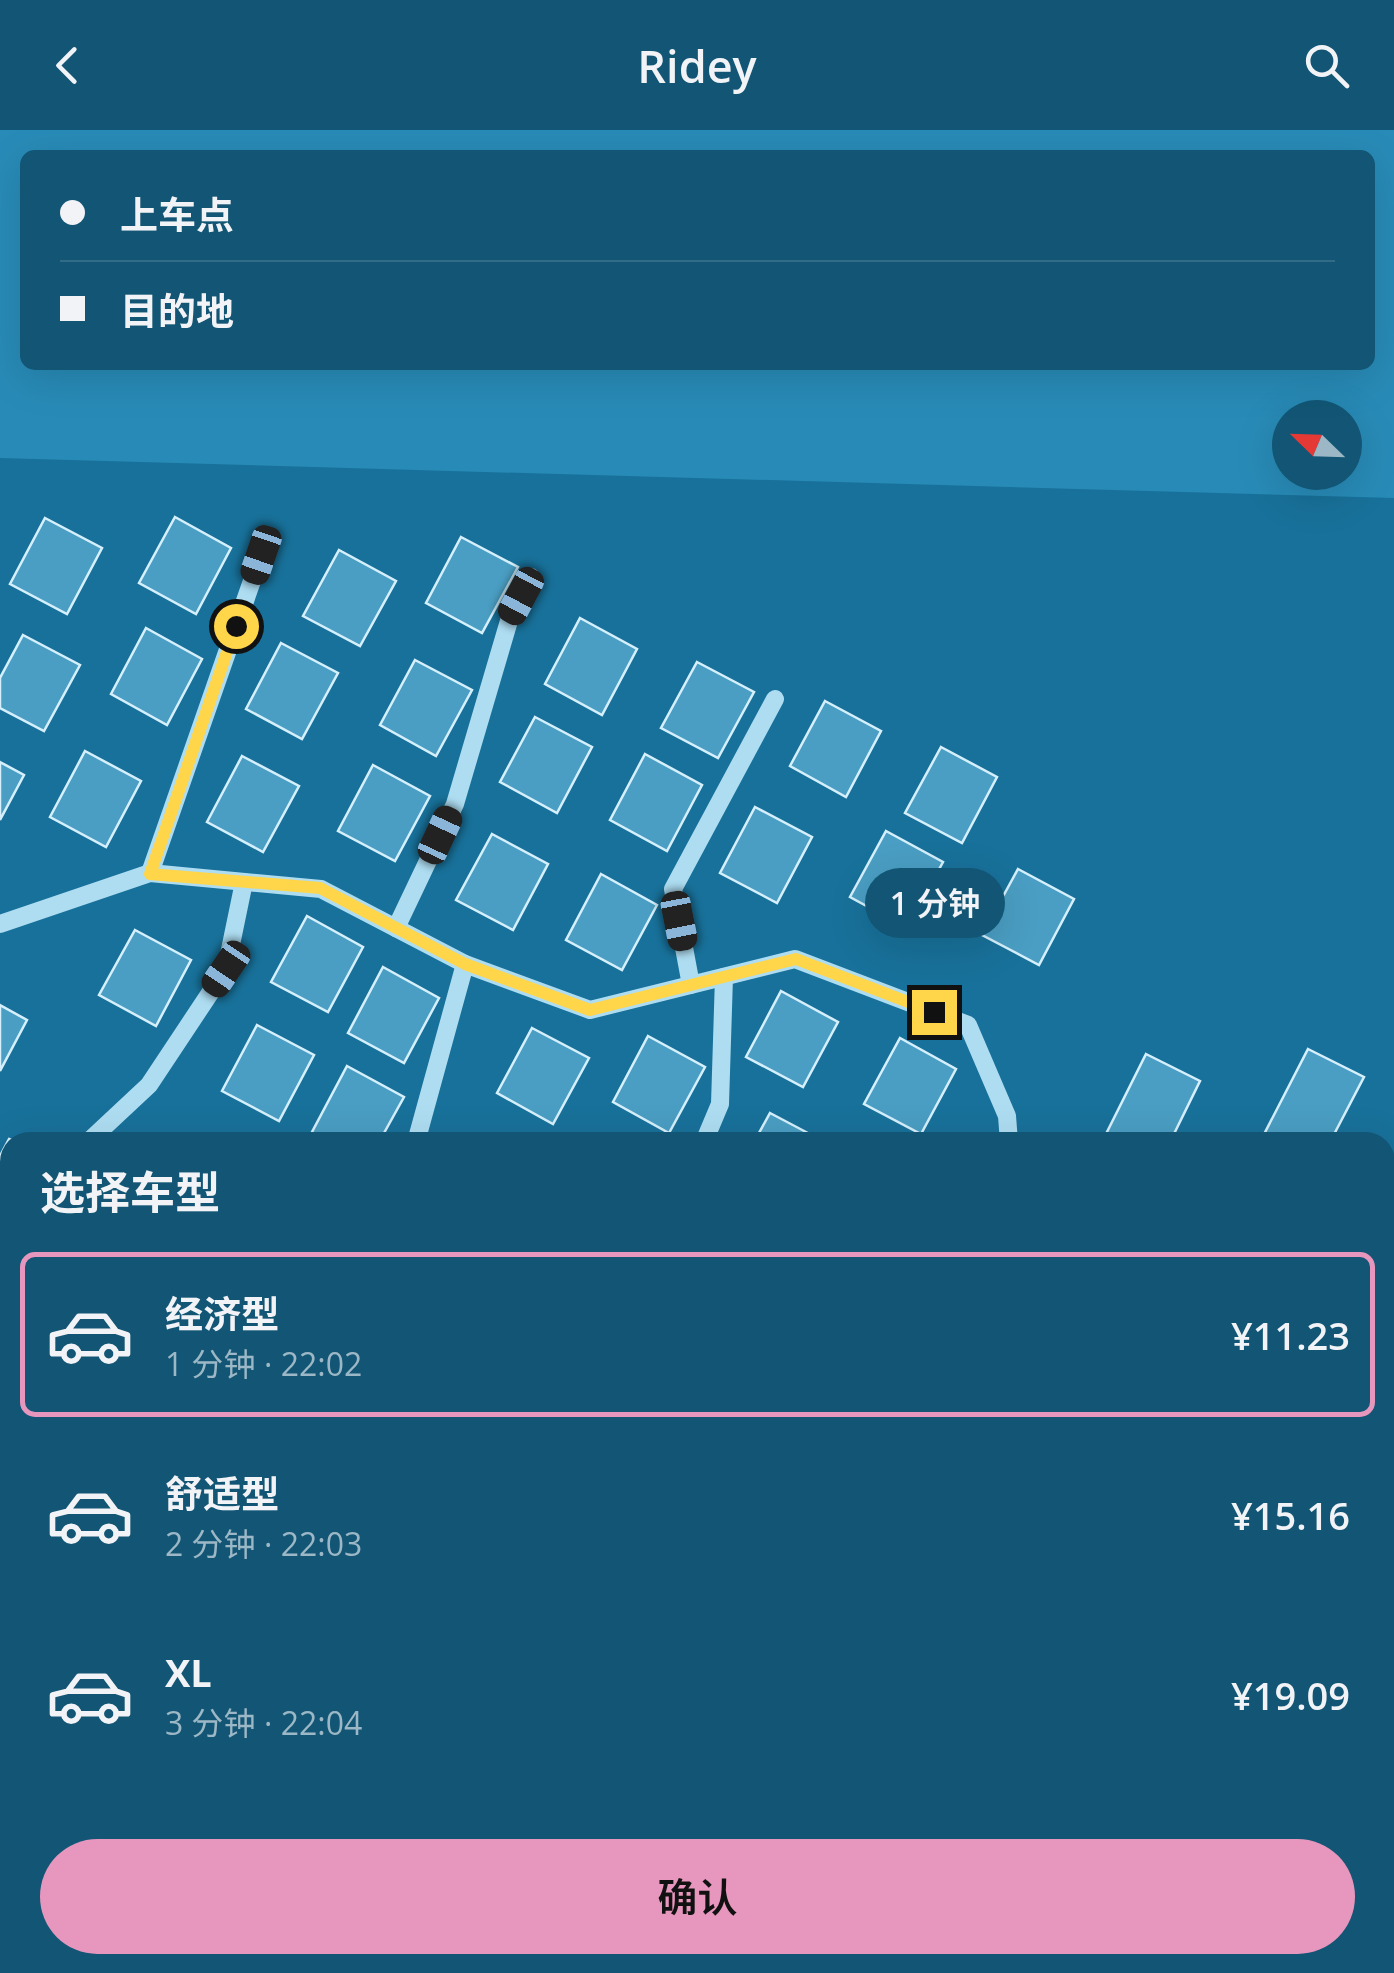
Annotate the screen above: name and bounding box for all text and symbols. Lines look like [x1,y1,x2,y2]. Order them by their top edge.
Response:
text: Ridey [637,35,757,96]
icon: back [40,38,95,93]
icon: search [1299,38,1354,93]
text: 上车点 [120,188,234,240]
text: 目的地 [120,284,234,336]
north arrow [1272,400,1362,490]
map controls [1272,400,1362,490]
car [237,522,285,588]
car [494,562,548,630]
route start [214,604,259,649]
car [414,801,466,869]
callout: 1 分钟 [864,867,1004,937]
text: 1 分钟 [890,881,980,924]
car [659,889,699,953]
car [197,936,255,1002]
route end [912,990,957,1035]
text: 选择车型 [40,1161,220,1222]
text: 经济型 [165,1287,279,1339]
icon: car [45,1290,135,1380]
text: ¥11.23 [1231,1309,1350,1361]
text: 1 分钟 · 22:02 [165,1342,362,1385]
text: 舒适型 [165,1467,279,1519]
icon: car [45,1470,135,1560]
text: ¥15.16 [1231,1489,1350,1541]
text: 2 分钟 · 22:03 [165,1522,362,1565]
text: XL [165,1646,212,1698]
icon: car [45,1650,135,1740]
text: ¥19.09 [1231,1669,1350,1721]
text: 3 分钟 · 22:04 [165,1701,362,1744]
button: 确认 [40,1839,1355,1954]

